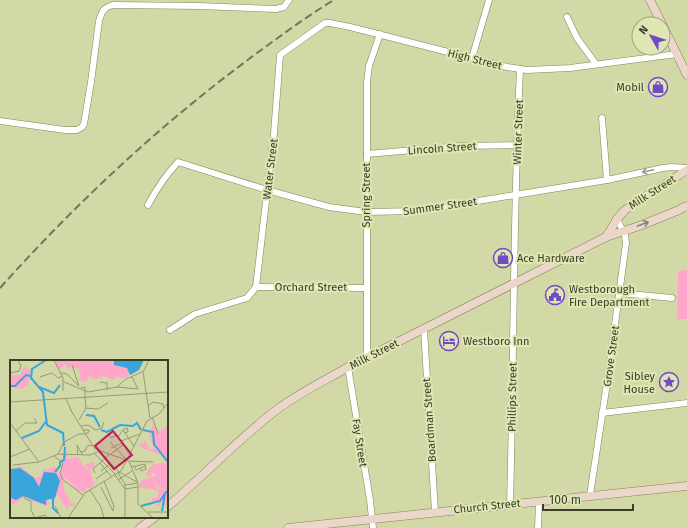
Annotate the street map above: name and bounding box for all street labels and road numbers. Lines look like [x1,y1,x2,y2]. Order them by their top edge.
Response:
street label: High Street [446,46,503,73]
street label: Winter Street [511,99,526,165]
street label: Water Street [260,138,281,200]
street label: Lincoln Street [407,140,477,157]
street label: Spring Street [360,163,373,227]
street label: Milk Street [626,172,678,212]
street label: Summer Street [402,195,478,218]
street label: Orchard Street [275,281,347,294]
street label: Grove Street [601,325,622,387]
street label: Milk Street [348,337,401,372]
street label: Phillips Street [505,362,520,432]
street label: Boardman Street [420,378,439,462]
street label: Fay Street [349,418,370,468]
street label: Church Street [453,497,521,516]

